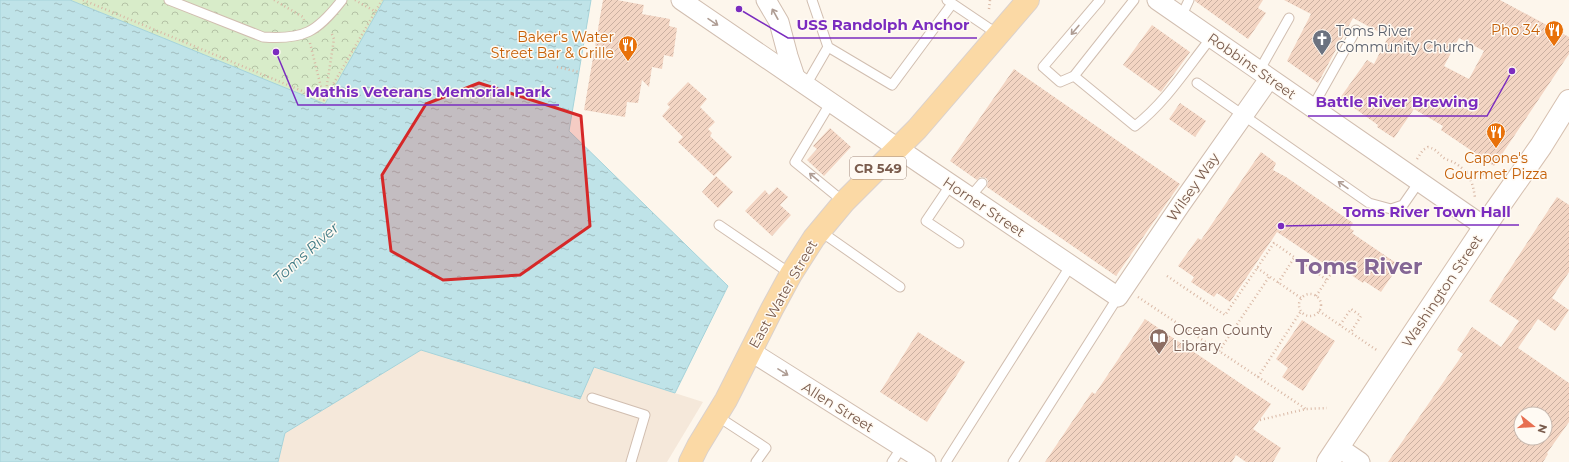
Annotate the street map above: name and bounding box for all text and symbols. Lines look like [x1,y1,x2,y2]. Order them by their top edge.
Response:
one-way arrow [770,8,778,20]
callout: USS Randolph Anchor [788,11,977,38]
text: USS Randolph Anchor [797,15,970,34]
one-way arrow [708,18,719,26]
restaurant icon: Pho 34 [1543,19,1565,47]
place label: Pho 34 [1491,21,1541,39]
place label: Toms River Community Church [1336,22,1475,56]
one-way arrow [1070,24,1079,35]
place label: Baker's Water Street Bar & Grille [491,28,614,62]
church icon: Toms River Community Church [1311,28,1333,56]
street label: Robbins Street [1204,29,1300,103]
restaurant icon: Baker's Water Street Bar & Grille [617,34,639,62]
callout: Mathis Veterans Memorial Park [298,78,559,105]
text: Mathis Veterans Memorial Park [305,82,551,101]
callout: Battle River Brewing [1308,89,1487,116]
text: Battle River Brewing [1316,92,1478,111]
restaurant icon: Capone's Gourmet Pizza [1485,121,1507,149]
street label: Wilsey Way [1163,149,1223,225]
place label: Capone's Gourmet Pizza [1444,149,1548,183]
road number: CR 549 [850,157,906,179]
one-way arrow [808,172,819,181]
street label: Horner Street [940,173,1029,241]
one-way arrow [1338,181,1349,189]
callout: Toms River Town Hall [1335,198,1519,225]
text: Toms River Town Hall [1343,202,1511,221]
water label: Toms River [269,217,343,287]
street label: Washington Street [1398,231,1486,351]
street label: East Water Street [745,236,822,351]
district label: Toms River [1296,253,1422,280]
place label: Ocean County Library [1173,321,1273,355]
library icon: Ocean County Library [1148,327,1170,355]
one-way arrow [777,369,789,377]
street label: Allen Street [799,378,878,436]
north arrow [1513,406,1553,446]
text: N [1535,423,1551,435]

